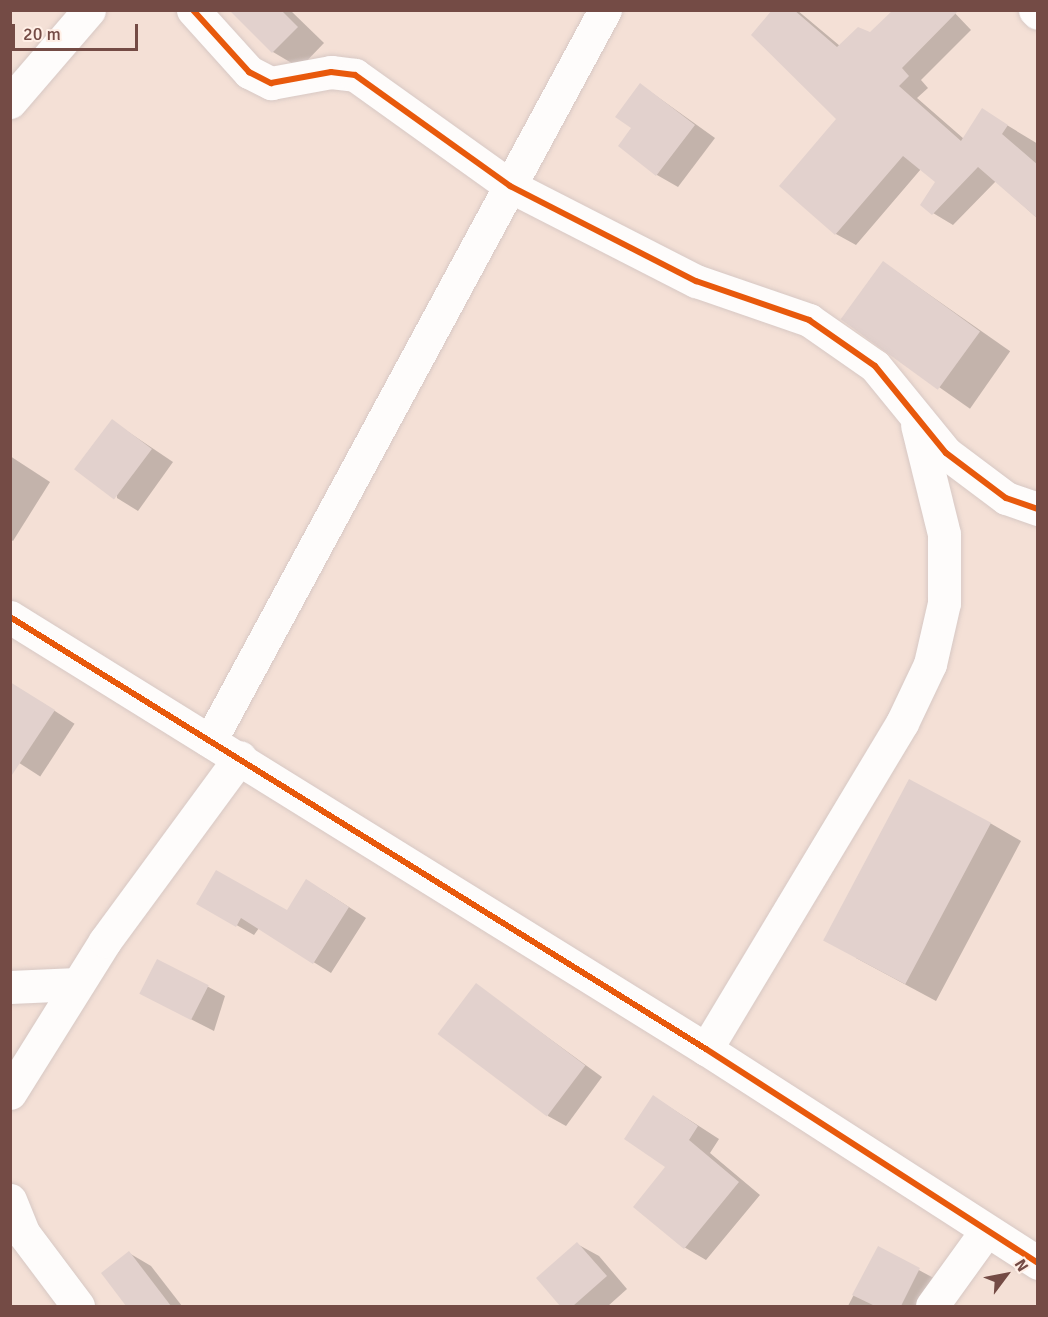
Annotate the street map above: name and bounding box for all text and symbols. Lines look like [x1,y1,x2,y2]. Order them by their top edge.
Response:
scale bar [15,12,141,50]
text: 20 m [23,23,61,45]
north arrow [976,1245,1036,1305]
text: N [1010,1255,1033,1275]

